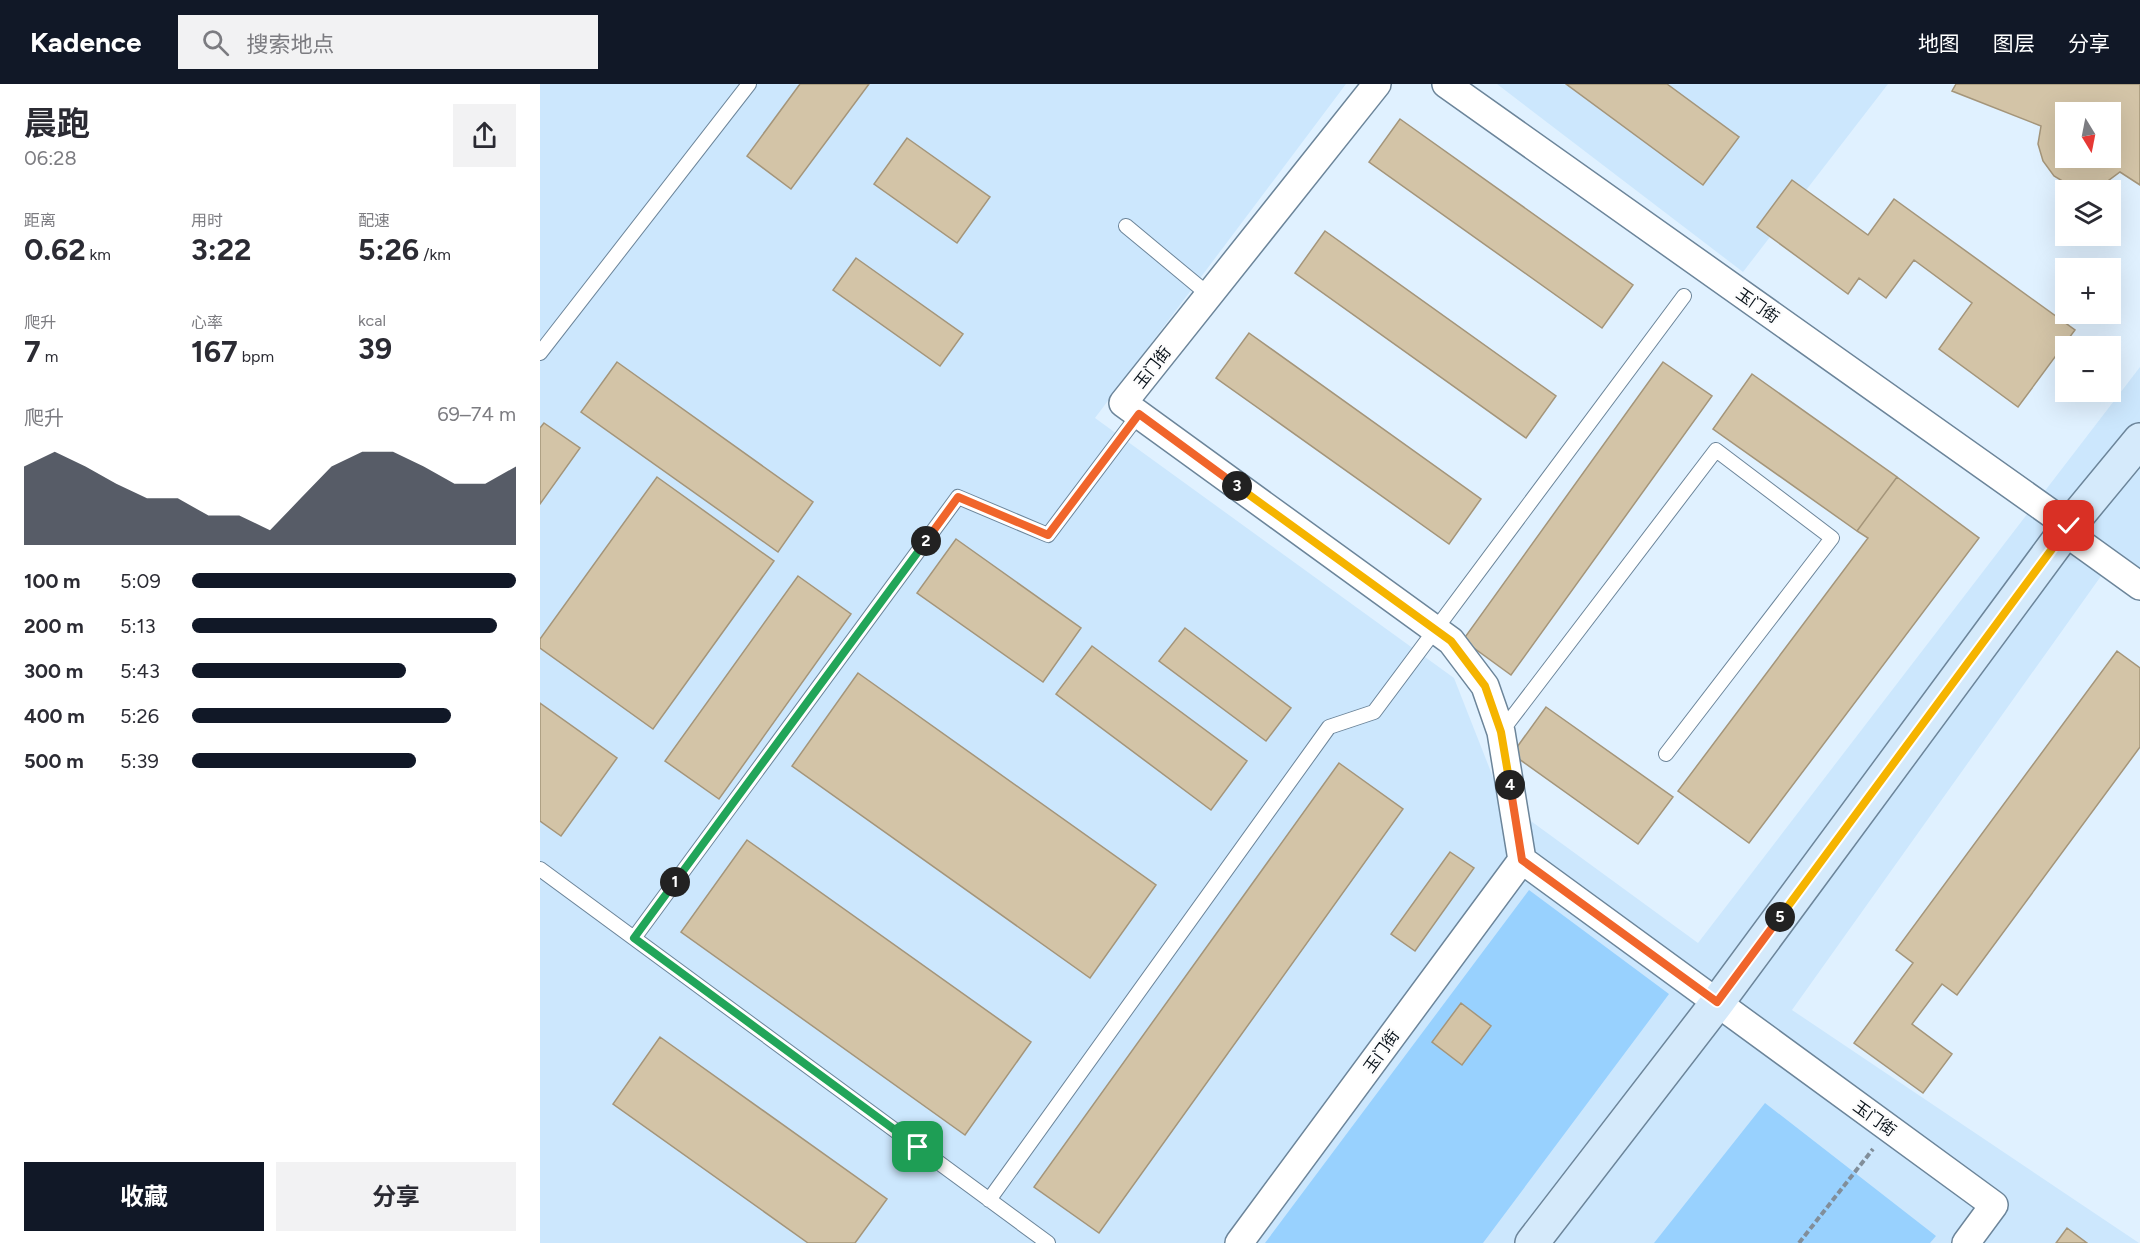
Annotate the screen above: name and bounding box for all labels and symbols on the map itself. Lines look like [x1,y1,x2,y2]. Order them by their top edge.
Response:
north arrow [2055,102,2121,168]
street label: 玉门街 [1733,284,1783,327]
street label: 玉门街 [1130,343,1175,392]
pin: 3 [1222,471,1252,501]
pin [2043,500,2094,551]
pin: 2 [911,526,941,556]
pin: 4 [1495,770,1525,800]
pin: 1 [660,867,690,897]
pin: 5 [1765,902,1795,932]
street label: 玉门街 [1360,1026,1403,1076]
street label: 玉门街 [1850,1097,1900,1140]
pin [892,1121,943,1172]

